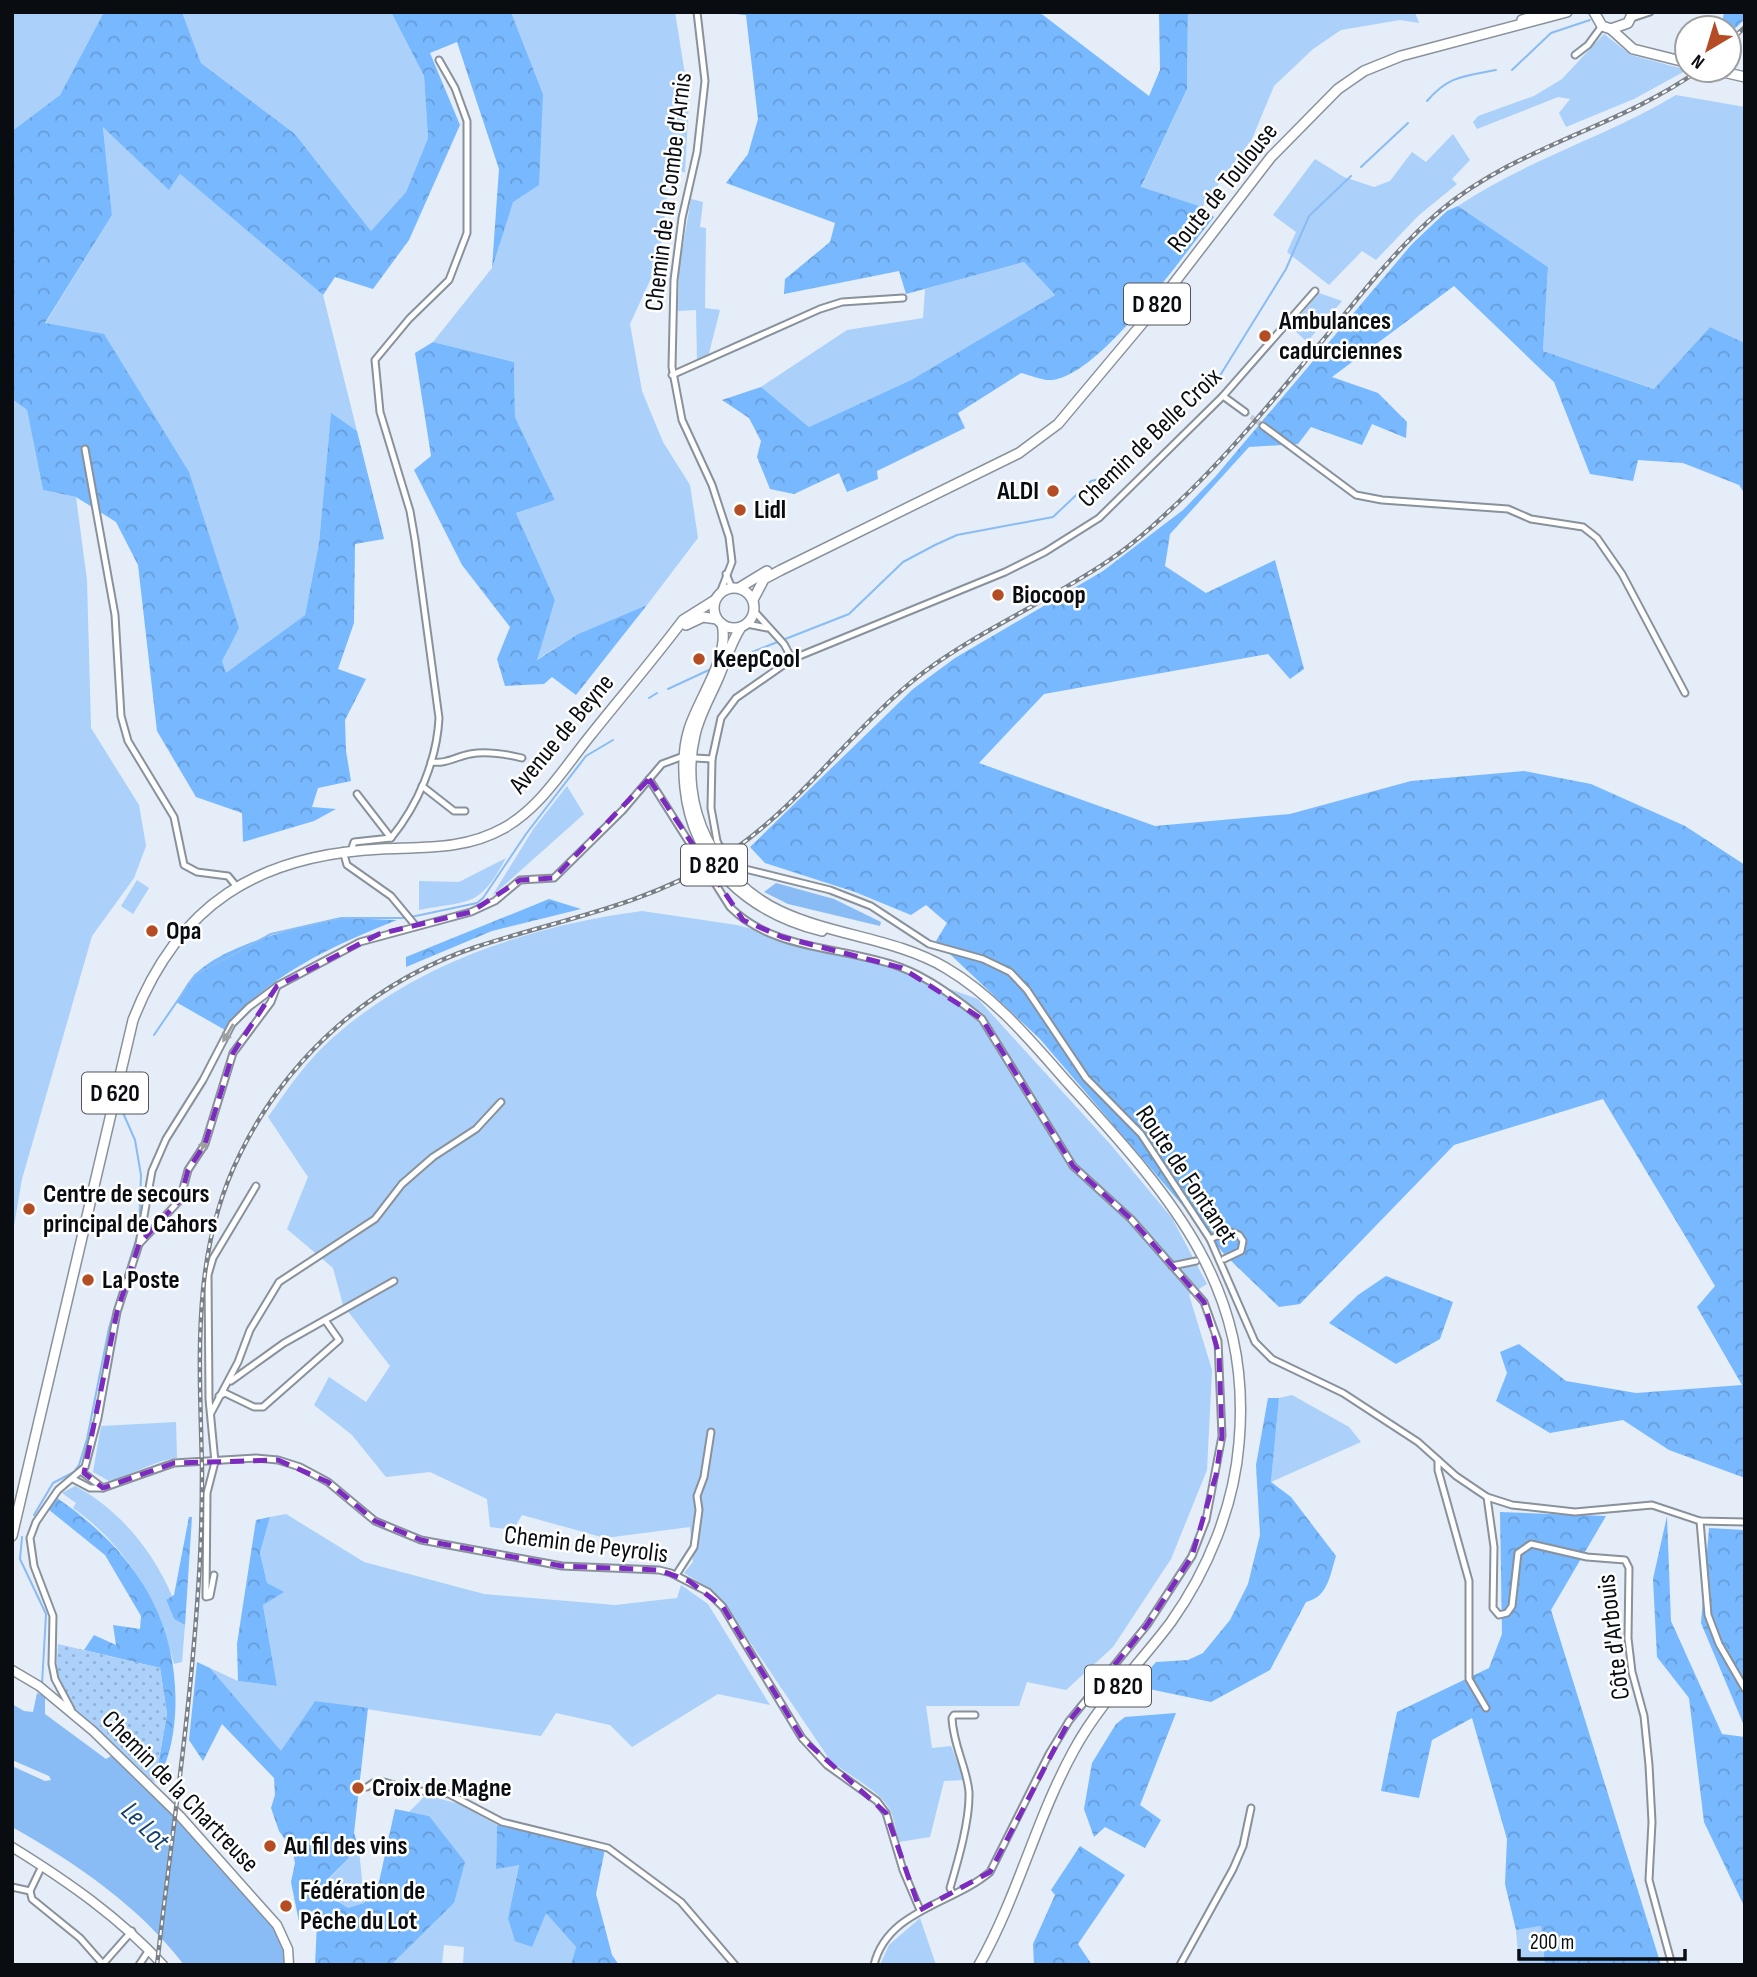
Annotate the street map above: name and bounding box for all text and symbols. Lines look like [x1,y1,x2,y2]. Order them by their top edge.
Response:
north arrow [1673,14,1743,84]
text: N [1687,49,1710,73]
street label: Chemin de la Combe d'Arnis [639,71,699,313]
street label: Route de Toulouse [1161,117,1285,259]
road number: D 820 [1124,284,1190,324]
place label: Ambulances cadurciennes [1278,306,1402,367]
marker: Ambulances cadurciennes [1257,328,1273,344]
street label: Chemin de Belle Croix [1072,362,1228,514]
place label: ALDI [996,476,1039,507]
marker: ALDI [1045,483,1061,499]
place label: Lidl [754,495,786,526]
marker: Lidl [732,502,748,518]
place label: Biocoop [1012,580,1086,611]
marker: Biocoop [990,587,1006,603]
place label: KeepCool [713,644,800,675]
marker: KeepCool [691,651,707,667]
street label: Avenue de Beyne [502,668,621,801]
road number: D 820 [681,844,747,886]
place label: Opa [166,916,201,947]
marker: Opa [144,923,160,939]
one-way arrow [222,1023,234,1042]
road number: D 620 [82,1072,148,1114]
street label: Route de Fontanet [1128,1100,1244,1250]
one-way arrow [196,1139,208,1159]
place label: Centre de secours principal de Cahors [43,1179,218,1240]
marker: Centre de secours principal de Cahors [21,1201,37,1217]
place label: La Poste [102,1265,180,1296]
marker: La Poste [80,1272,96,1288]
street label: Chemin de Peyrolis [502,1520,670,1570]
street label: Côte d'Arbouis [1591,1573,1637,1701]
road number: D 820 [1085,1666,1151,1706]
street label: Chemin de la Chartreuse [95,1705,265,1879]
place label: Croix de Magne [372,1773,512,1804]
marker: Croix de Magne [350,1780,366,1796]
water label: Le Lot [114,1795,176,1857]
place label: Au fil des vins [283,1831,407,1862]
marker: Au fil des vins [262,1838,278,1854]
place label: Fédération de Pêche du Lot [300,1876,425,1937]
marker: Fédération de Pêche du Lot [278,1898,294,1914]
scale bar [1519,1918,1685,1962]
text: 200 m [1530,1930,1574,1955]

